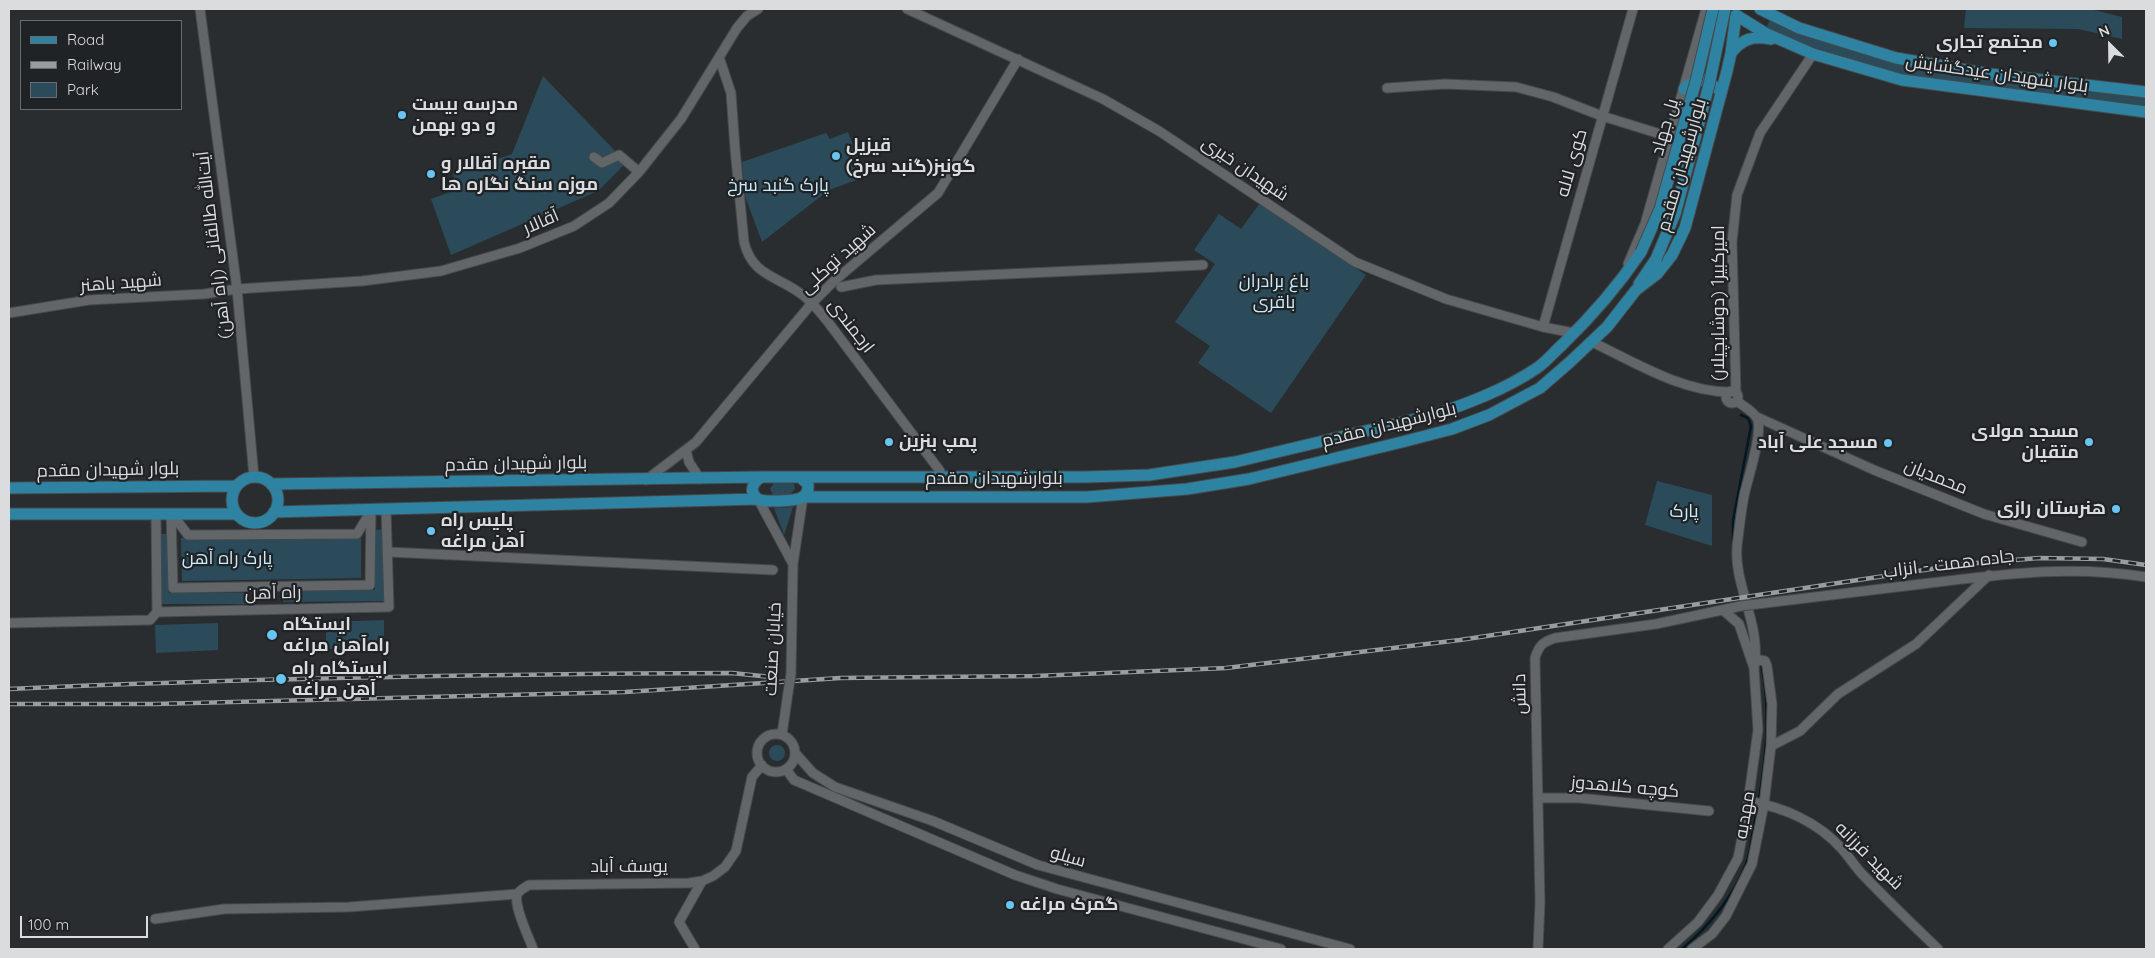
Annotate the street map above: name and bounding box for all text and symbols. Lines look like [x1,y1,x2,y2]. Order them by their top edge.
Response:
legend [20,20,182,110]
north arrow [2085,20,2135,70]
text: N [2096,21,2112,41]
text: Road [67,30,104,49]
place label: مجتمع تجاری [1936,32,2043,54]
marker: مجتمع تجاری [2047,37,2059,49]
street label: بلوار شهیدان عیدگشایش [1904,50,2090,98]
text: Railway [67,55,122,74]
text: Park [67,80,99,99]
place label: مدرسه بیست و دو بهمن [412,94,518,136]
street label: پل جهاد [1647,96,1683,158]
street label: بلوارشهیدان مقدم [1653,96,1711,234]
marker: مدرسه بیست و دو بهمن [396,109,408,121]
street label: کوی لاله [1552,127,1592,199]
street label: شهیدان خیری [1197,132,1293,206]
place label: قیزیل گونبز(گنبد سرخ) [846,135,975,178]
street label: (راه آهن) آیت‌الله طالقانی [192,150,236,340]
marker: قیزیل گونبز(گنبد سرخ) [830,150,842,162]
place label: مقبره آقالار و موزه سنگ نگاره ها [441,153,598,195]
marker: مقبره آقالار و موزه سنگ نگاره ها [425,168,437,180]
park label: پارک گنبد سرخ [727,175,829,197]
street label: آقالار [520,205,562,239]
street label: شهید توکلی [796,219,880,299]
street label: امیرکبیر1 (دوشابچیلار) [1708,225,1730,381]
street label: شهید باهنر [79,269,163,297]
park label: باغ برادران باقری [1239,271,1309,314]
street label: ارجمندی [823,295,879,357]
street label: بلوارشهیدان مقدم [1320,398,1458,452]
place label: مسجد مولای متقیان [1971,421,2079,464]
place label: پمپ بنزین [899,431,977,453]
place label: مسجد علی آباد [1758,432,1878,454]
marker: پمپ بنزین [883,436,895,448]
marker: مسجد مولای متقیان [2083,436,2095,448]
marker: مسجد علی آباد [1882,437,1894,449]
street label: بلوار شهیدان مقدم [445,452,587,476]
street label: محمدیان [1901,455,1971,499]
street label: بلوار شهیدان مقدم [37,458,179,482]
street label: بلوارشهیدان مقدم [925,468,1063,490]
place label: هنرستان رازی [1997,498,2106,520]
park label: پارک [1670,501,1698,523]
marker: هنرستان رازی [2110,503,2122,515]
place label: پلیس راه آهن مراغه [441,510,525,552]
marker: پلیس راه آهن مراغه [425,525,437,537]
street label: جاده همت - انزاب [1882,545,2016,583]
park label: پارک راه آهن [182,548,272,570]
street label: راه آهن [244,582,302,604]
street label: خیابان صنعت [760,602,786,696]
place label: ایستگاه راه‌آهن مراغه [283,614,390,656]
marker: ایستگاه راه‌آهن مراغه [265,628,279,642]
place label: ایستگاه راه آهن مراغه [292,658,388,701]
marker: ایستگاه راه آهن مراغه [274,672,288,686]
street label: دانش [1509,673,1531,715]
street label: کوچه کلاهدوز [1570,772,1680,802]
street label: مهدیه [1730,789,1760,841]
street label: شهید فرزانه [1830,817,1908,895]
street label: سیلو [1048,842,1088,872]
street label: یوسف آباد [590,856,668,878]
place label: گمرک مراغه [1020,894,1118,916]
marker: گمرک مراغه [1004,899,1016,911]
scale bar [22,906,150,938]
text: 100 m [28,915,69,934]

